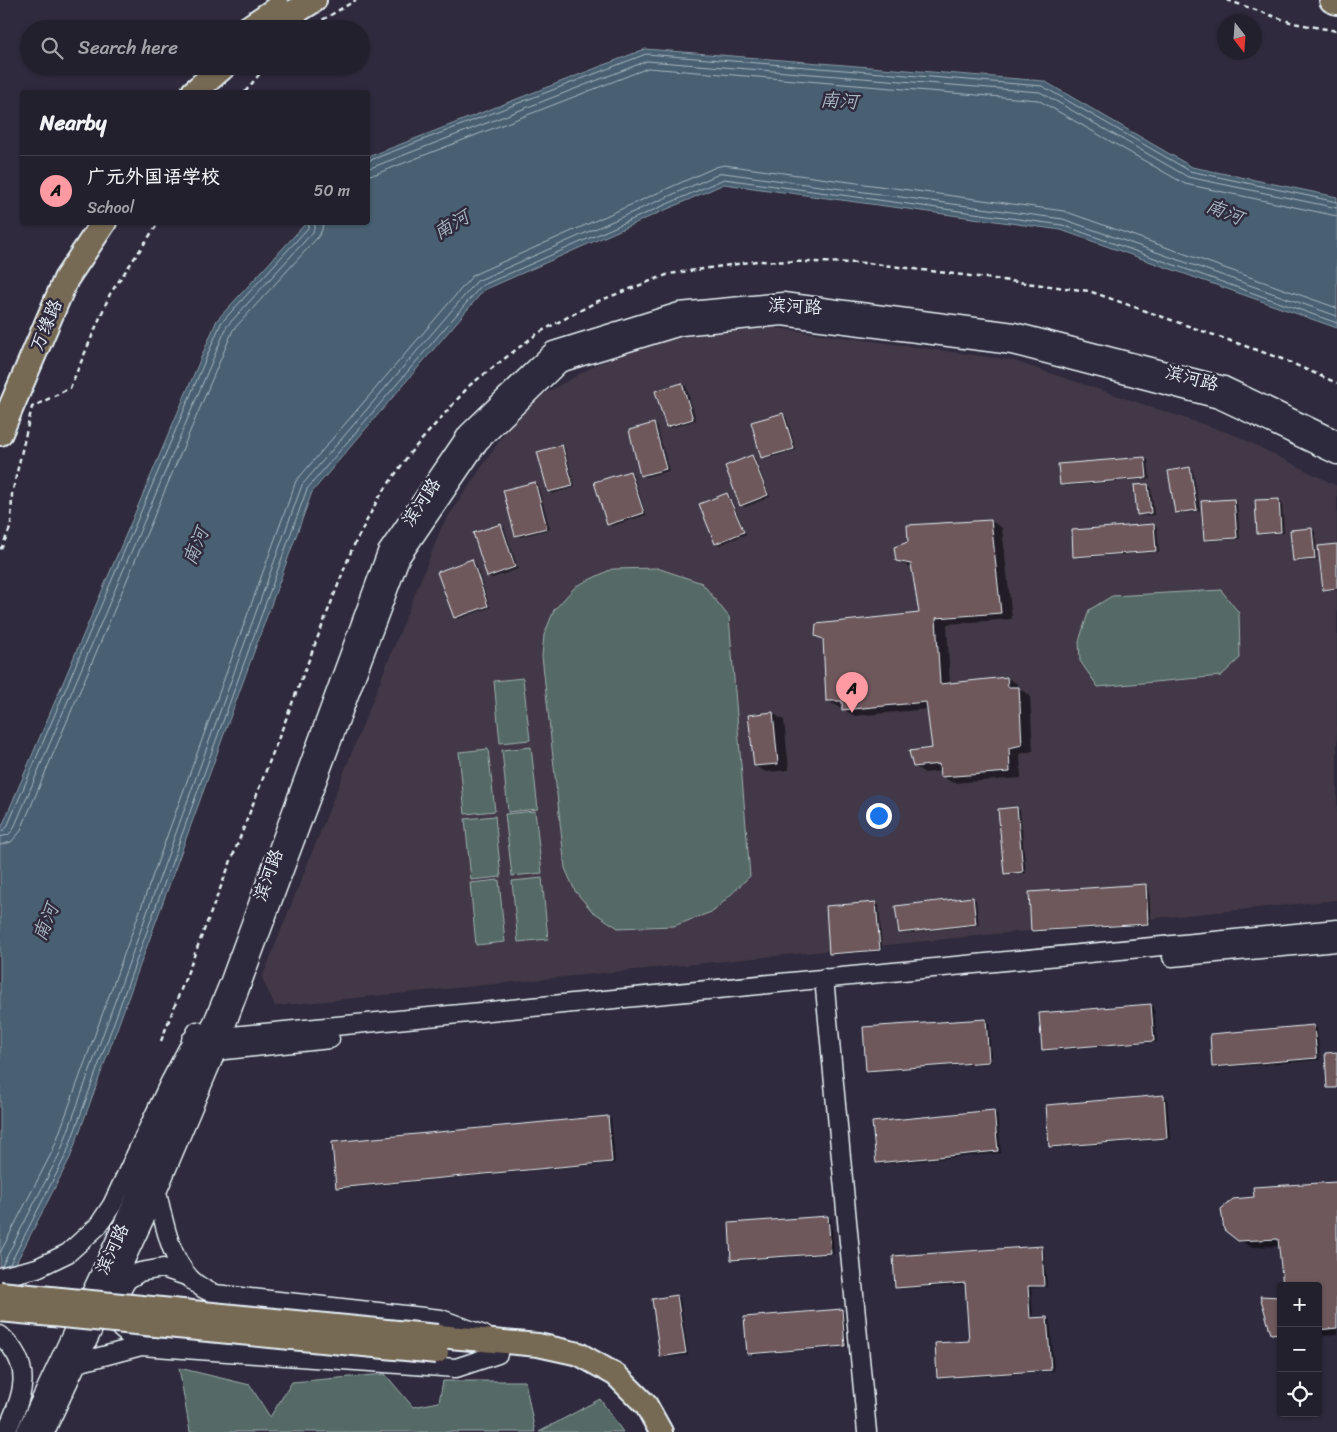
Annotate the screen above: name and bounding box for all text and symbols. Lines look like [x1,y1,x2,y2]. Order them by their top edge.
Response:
north arrow [1217,15,1262,60]
search box [20,20,370,75]
text: Search here [78,31,178,64]
icon: search [38,34,66,62]
water label: 南河 [819,83,862,118]
text: Nearby [40,104,106,142]
text: 广元外国语学校 [87,160,220,193]
text: A [51,176,61,205]
text: 50 m [314,176,350,205]
water label: 南河 [1201,189,1251,235]
text: School [87,193,134,222]
water label: 南河 [426,199,479,248]
street label: 滨河路 [767,289,823,323]
street label: 万缘路 [21,294,71,356]
street label: 滨河路 [1162,356,1222,400]
street label: 滨河路 [393,471,449,533]
water label: 南河 [173,520,219,570]
pin: A [836,672,868,713]
your location [866,803,892,829]
street label: 滨河路 [244,844,292,906]
water label: 南河 [23,896,69,946]
street label: 滨河路 [86,1218,138,1280]
map controls [1277,1282,1322,1417]
button: + [1277,1282,1322,1327]
button: − [1277,1327,1322,1372]
button: locate [1277,1372,1322,1417]

